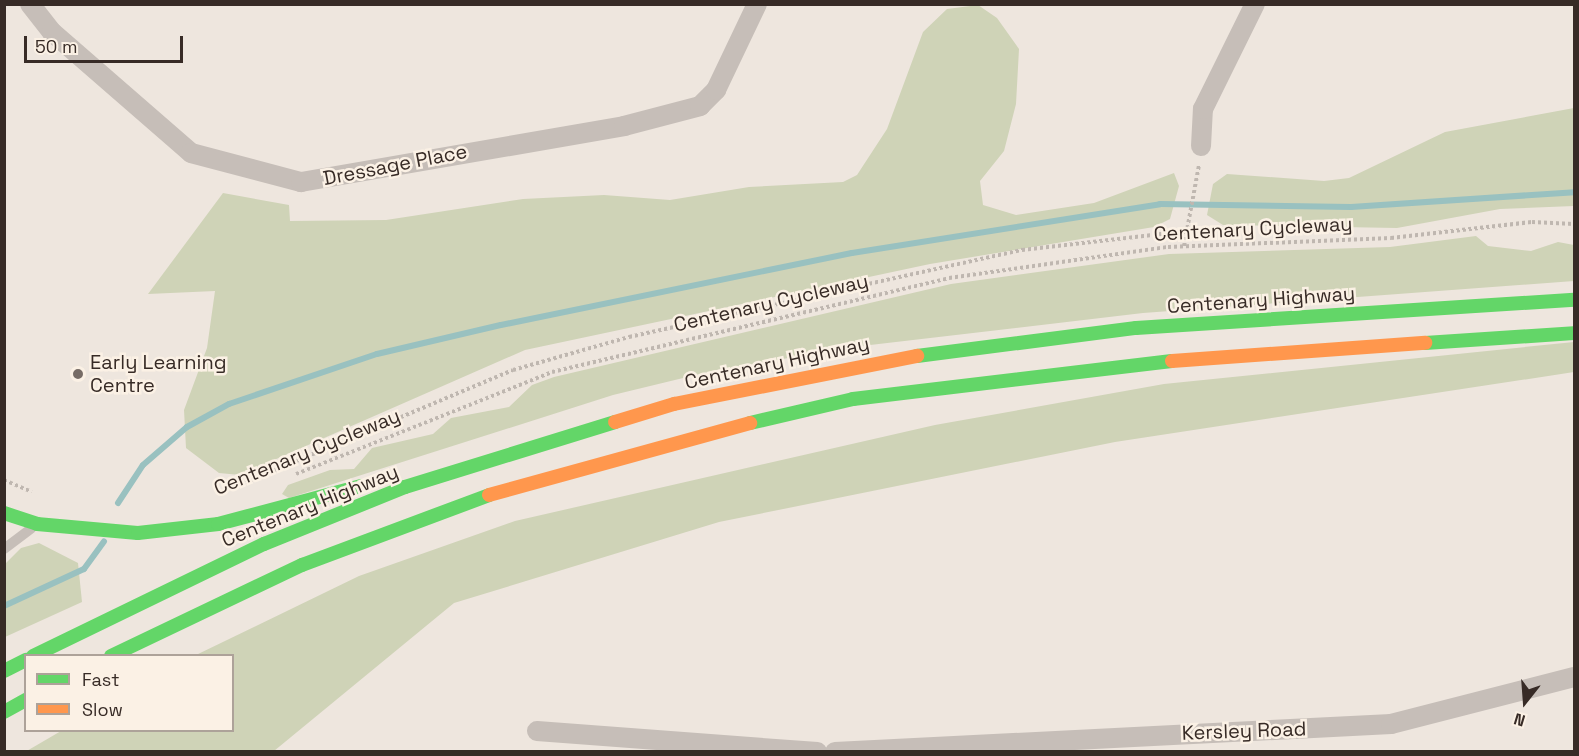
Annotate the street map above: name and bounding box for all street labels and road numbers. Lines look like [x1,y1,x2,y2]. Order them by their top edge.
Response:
street label: Dressage Place [321,139,469,191]
street label: Centenary Cycleway [1153,212,1353,246]
street label: Centenary Cycleway [671,269,871,337]
street label: Centenary Highway [1166,281,1356,319]
street label: Centenary Highway [682,332,872,394]
street label: Centenary Cycleway [210,404,404,500]
street label: Centenary Highway [218,460,402,552]
street label: Kersley Road [1181,717,1307,745]

